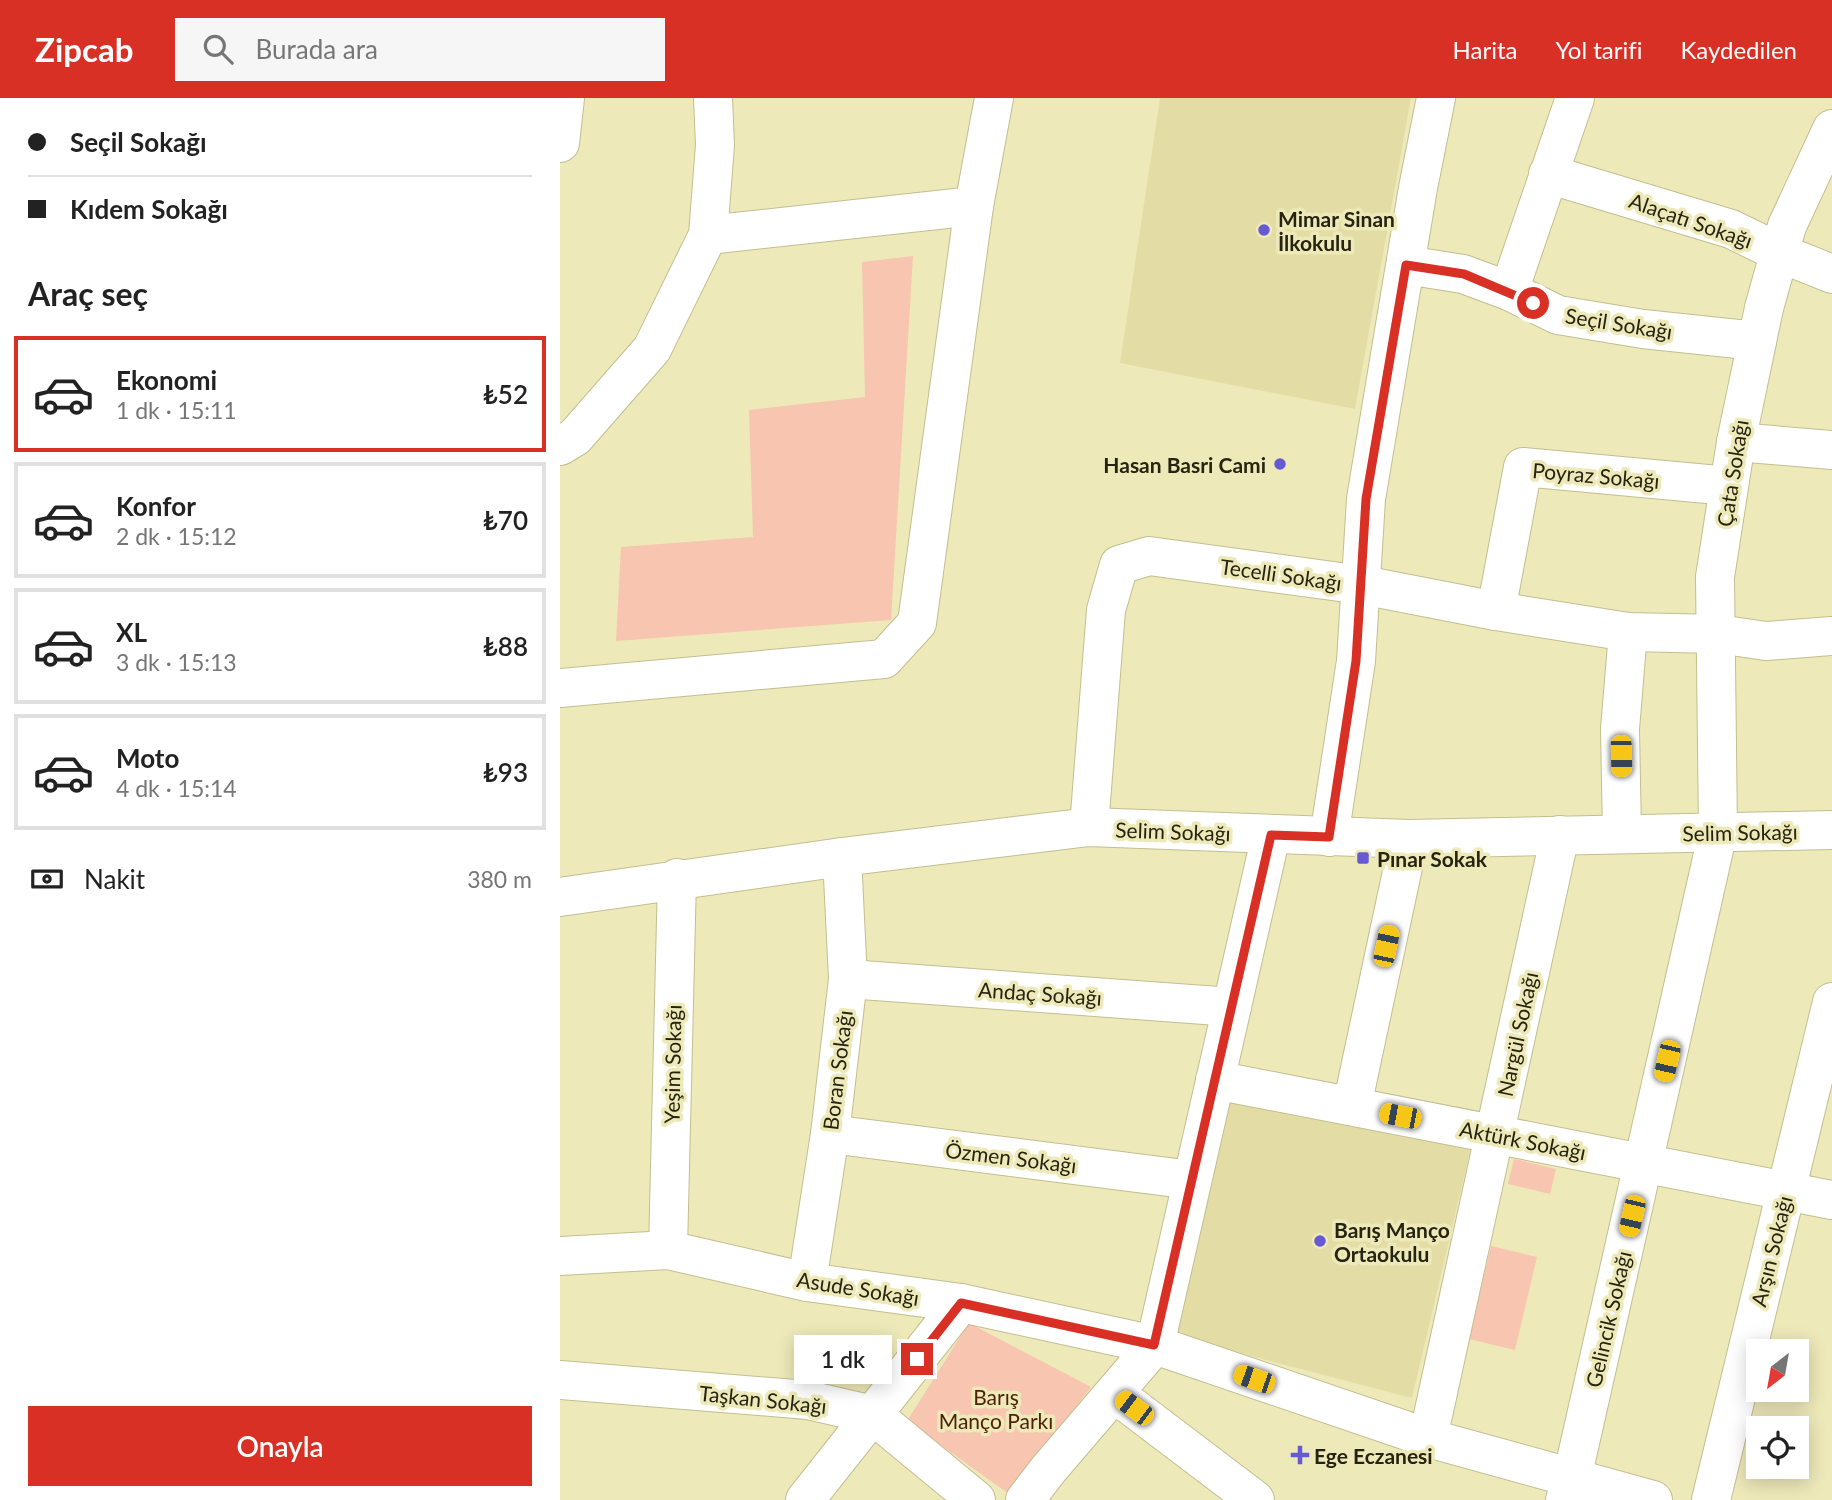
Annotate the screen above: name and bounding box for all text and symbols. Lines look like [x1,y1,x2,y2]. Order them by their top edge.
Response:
search box [175,18,665,81]
text: Zipcab [35,29,133,69]
icon: search [199,30,237,68]
text: Burada ara [255,33,378,65]
text: Harita [1453,35,1517,64]
text: Yol tarifi [1555,35,1642,64]
text: Kaydedilen [1680,35,1797,64]
text: Seçil Sokağı [70,126,207,158]
street label: Alaçatı Sokağı [1626,187,1756,253]
text: Kıdem Sokağı [70,193,228,225]
place label: Mimar Sinan İlkokulu [1278,206,1395,255]
marker: Mimar Sinan İlkokulu [1256,222,1272,238]
text: Araç seç [28,274,148,313]
route start [1517,287,1549,319]
street label: Seçil Sokağı [1564,302,1674,344]
icon: car [32,363,95,426]
text: Ekonomi [116,364,217,396]
text: ₺52 [483,378,528,410]
text: 1 dk · 15:11 [116,396,237,424]
street label: Çata Sokağı [1711,418,1753,528]
place label: Hasan Basri Cami [1103,452,1266,477]
marker: Hasan Basri Cami [1272,456,1288,472]
street label: Poyraz Sokağı [1531,457,1661,493]
icon: car [32,489,95,552]
text: Konfor [116,490,196,522]
text: ₺70 [483,504,528,536]
text: 2 dk · 15:12 [116,522,237,550]
street label: Tecelli Sokağı [1219,553,1343,595]
icon: car [32,615,95,678]
text: XL [116,616,147,648]
text: ₺88 [483,630,528,662]
text: 3 dk · 15:13 [116,648,237,676]
car [1611,735,1632,777]
icon: car [32,741,95,804]
text: Moto [116,742,179,774]
text: ₺93 [483,756,528,788]
text: 4 dk · 15:14 [116,774,237,802]
street label: Selim Sokağı [1115,816,1231,846]
street label: Selim Sokağı [1682,818,1798,846]
place label: Pınar Sokak [1377,846,1488,871]
marker: Pınar Sokak [1355,850,1371,866]
icon: cash [28,860,66,898]
text: Nakit [84,863,145,895]
text: 380 m [467,865,532,893]
car [1372,923,1401,969]
street label: Nargül Sokağı [1492,969,1542,1099]
street label: Andaç Sokağı [977,976,1103,1010]
street label: Yeşim Sokağı [658,1004,686,1124]
street label: Boran Sokağı [817,1009,857,1131]
car [1653,1038,1682,1084]
car [1378,1102,1423,1130]
street label: Aktürk Sokağı [1458,1116,1588,1164]
street label: Özmen Sokağı [944,1137,1078,1177]
car [1618,1193,1647,1239]
street label: Arşın Sokağı [1745,1193,1797,1309]
place label: Barış Manço Ortaokulu [1334,1217,1450,1266]
marker: Barış Manço Ortaokulu [1312,1233,1328,1249]
street label: Gelincik Sokağı [1580,1248,1636,1390]
street label: Asude Sokağı [795,1266,921,1310]
callout: 1 dk [794,1334,892,1384]
north arrow [1746,1339,1810,1402]
map controls [1746,1339,1809,1479]
route end [901,1343,933,1375]
text: 1 dk [821,1345,865,1373]
car [1231,1362,1278,1396]
street label: Taşkan Sokağı [698,1380,828,1418]
park label: Barış Manço Parkı [939,1384,1053,1433]
car [1111,1387,1158,1429]
button: Onayla [28,1406,532,1486]
button: locate [1746,1416,1809,1479]
place label: Ege Eczanesi [1314,1443,1433,1468]
marker: Ege Eczanesi [1292,1447,1308,1463]

